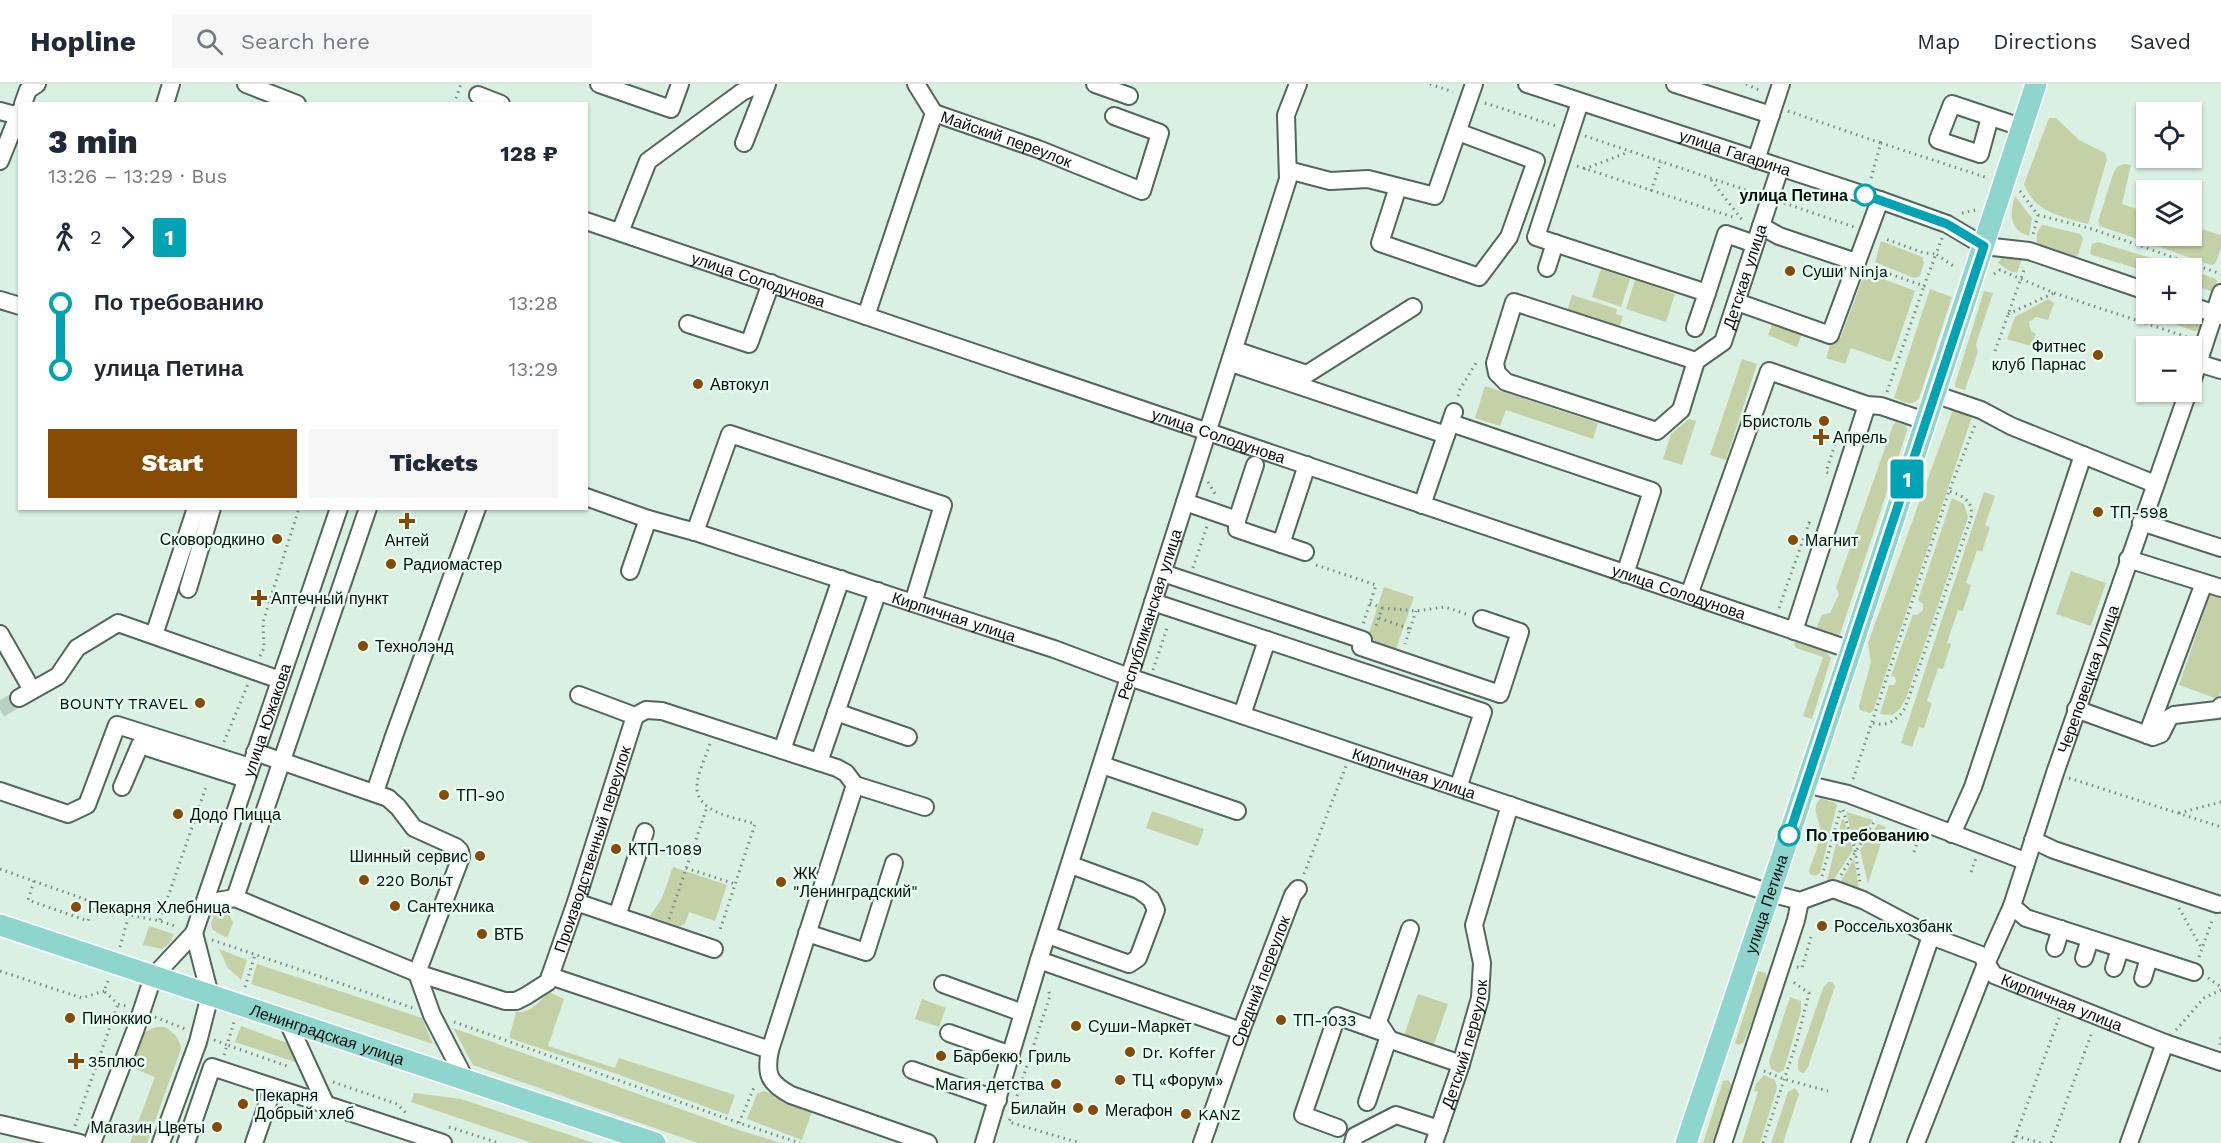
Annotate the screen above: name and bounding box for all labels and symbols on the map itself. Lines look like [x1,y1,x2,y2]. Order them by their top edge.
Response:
street label: Майский переулок [938,107,1076,172]
street label: улица Гагарина [1677,125,1793,180]
marker: улица Петина [1854,184,1876,206]
place label: улица Петина [1739,186,1848,205]
street label: Детская улица [1719,222,1770,331]
street label: улица Солодунова [689,248,828,311]
place label: Суши Ninja [1802,262,1888,281]
marker: Суши Ninja [1783,264,1797,278]
place label: Фитнес клуб Парнас [1992,337,2086,374]
marker: Фитнес клуб Парнас [2091,348,2105,362]
place label: Автокул [710,375,769,394]
marker: Автокул [691,377,705,391]
street label: улица Солодунова [1149,404,1288,467]
place label: Бристоль [1742,412,1812,431]
marker: Бристоль [1817,414,1831,428]
place label: Апрель [1833,428,1887,447]
marker: Апрель [1814,430,1828,444]
line badge: 1 [1888,460,1926,498]
place label: ТП-598 [2110,503,2168,522]
marker: ТП-598 [2091,505,2105,519]
marker: Антей [400,514,414,528]
street label: Республиканская улица [1113,526,1185,702]
place label: Сковородкино [160,530,265,549]
place label: Антей [385,531,429,550]
place label: Магнит [1805,531,1859,550]
marker: Сковородкино [270,532,284,546]
marker: Магнит [1786,533,1800,547]
place label: Радиомастер [403,555,502,574]
marker: Радиомастер [384,557,398,571]
street label: улица Солодунова [1610,560,1748,623]
street label: Кирпичная улица [890,587,1018,645]
place label: Аптечный пункт [271,589,390,608]
marker: Аптечный пункт [252,591,266,605]
street label: Череповецкая улица [2053,602,2122,756]
place label: Технолэнд [375,637,454,656]
marker: Технолэнд [356,639,370,653]
street label: улица Южакова [239,661,295,779]
place label: BOUNTY TRAVEL [59,694,188,713]
marker: BOUNTY TRAVEL [193,696,207,710]
street label: Производственный переулок [550,742,635,955]
street label: Кирпичная улица [1350,743,1478,803]
place label: ТП-90 [456,786,505,805]
marker: ТП-90 [437,788,451,802]
place label: Додо Пицца [190,805,281,824]
marker: Додо Пицца [171,807,185,821]
marker: По требованию [1778,824,1800,846]
place label: По требованию [1806,826,1930,845]
place label: КТП-1089 [628,840,702,859]
marker: КТП-1089 [609,842,623,856]
place label: Шинный сервис [350,847,468,866]
marker: Шинный сервис [473,849,487,863]
street label: улица Петина [1741,852,1791,956]
place label: ЖК "Ленинградский" [793,864,918,901]
place label: 220 Вольт [376,871,454,890]
marker: 220 Вольт [357,873,371,887]
marker: ЖК "Ленинградский" [774,875,788,889]
place label: Сантехника [407,897,494,916]
place label: Пекарня Хлебница [88,898,230,917]
marker: Сантехника [388,899,402,913]
marker: Пекарня Хлебница [69,900,83,914]
street label: Средний переулок [1227,912,1294,1049]
place label: Россельхозбанк [1834,917,1953,936]
marker: Россельхозбанк [1815,919,1829,933]
place label: ВТБ [494,925,524,944]
marker: ВТБ [475,927,489,941]
street label: Кирпичная улица [1998,969,2125,1035]
street label: Детский переулок [1437,978,1491,1111]
street label: Ленинградская улица [248,1000,407,1069]
place label: Пиноккио [82,1009,152,1028]
marker: Пиноккио [63,1011,77,1025]
place label: ТП-1033 [1293,1011,1356,1030]
marker: ТП-1033 [1274,1013,1288,1027]
place label: Суши-Маркет [1088,1017,1192,1036]
marker: Суши-Маркет [1069,1019,1083,1033]
place label: Dr. Koffer [1142,1043,1216,1062]
marker: Dr. Koffer [1123,1045,1137,1059]
place label: Барбекю, Гриль [953,1047,1071,1066]
marker: Барбекю, Гриль [934,1049,948,1063]
place label: 35плюс [88,1052,145,1071]
marker: 35плюс [69,1054,83,1068]
place label: ТЦ «Форум» [1132,1071,1224,1090]
marker: ТЦ «Форум» [1113,1073,1127,1087]
place label: Магия детства [935,1075,1044,1094]
marker: Магия детства [1049,1077,1063,1091]
place label: Пекарня Добрый хлеб [255,1086,354,1123]
marker: Пекарня Добрый хлеб [236,1097,250,1111]
place label: Билайн [1011,1099,1066,1118]
marker: Билайн [1071,1101,1085,1115]
place label: Мегафон [1105,1101,1173,1120]
marker: Мегафон [1086,1103,1100,1117]
place label: KANZ [1198,1105,1241,1124]
marker: KANZ [1179,1107,1193,1121]
place label: Магазин Цветы [90,1118,205,1137]
marker: Магазин Цветы [210,1120,224,1134]

